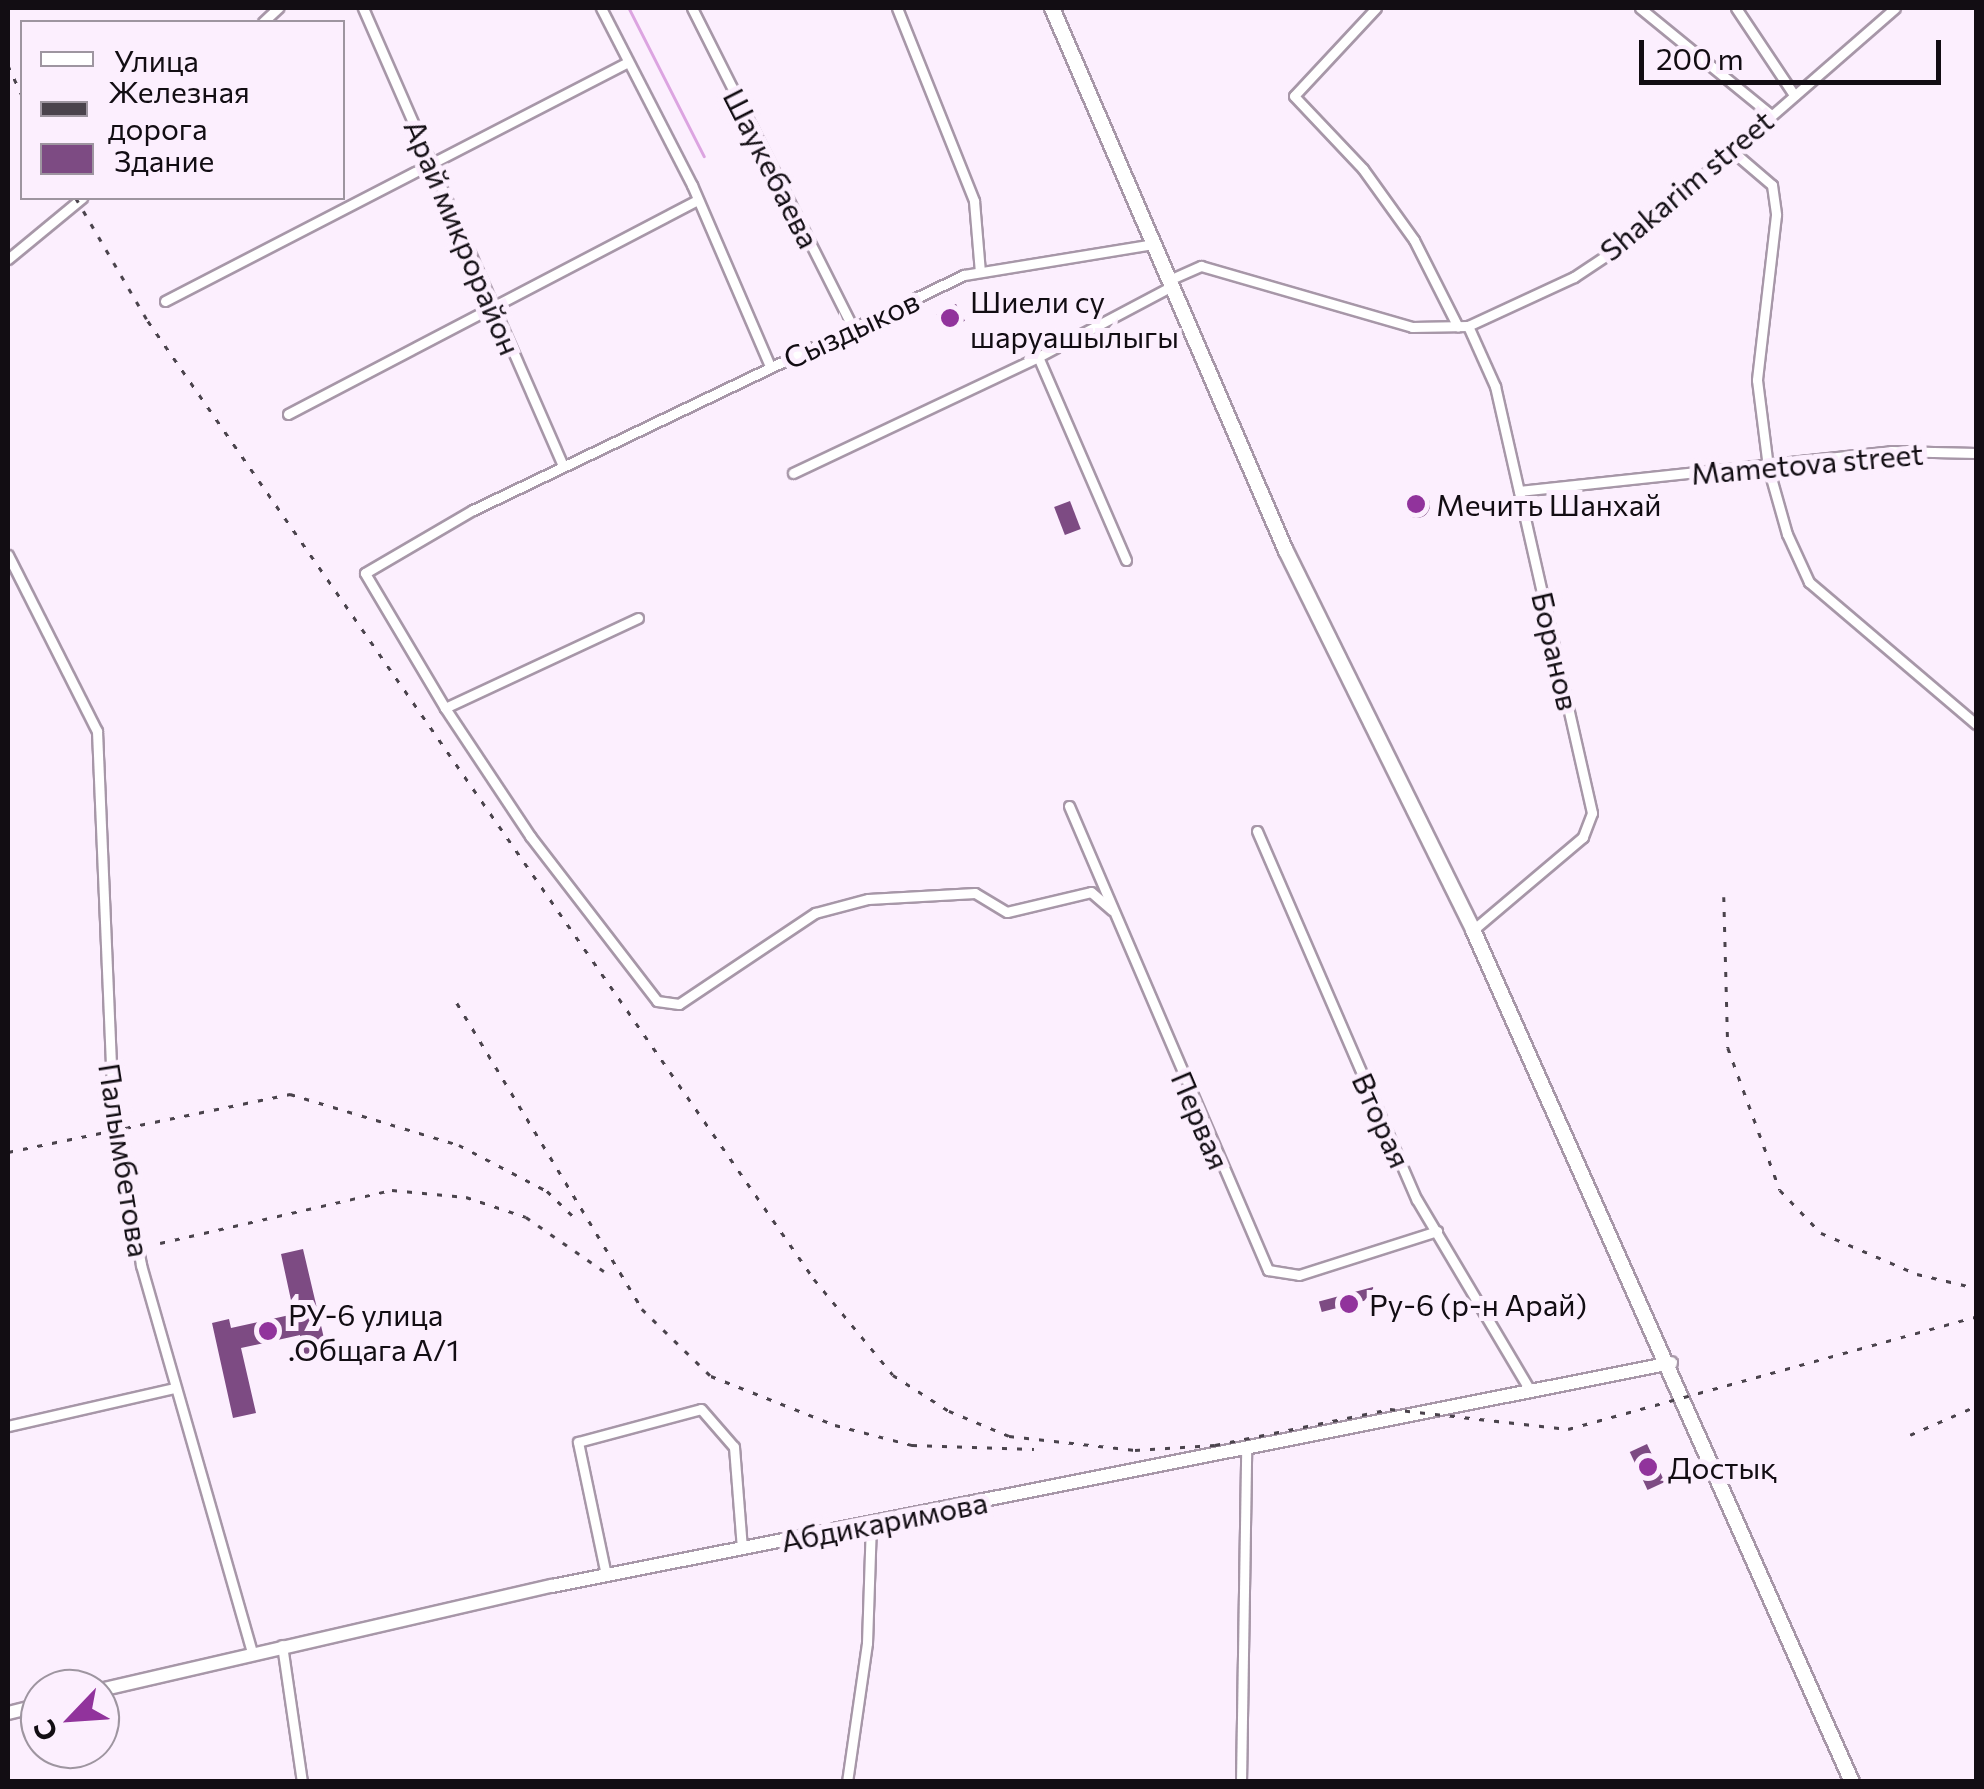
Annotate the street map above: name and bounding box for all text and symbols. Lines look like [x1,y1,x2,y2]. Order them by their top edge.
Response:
legend [20,20,345,200]
scale bar [1644,20,1946,82]
text: 200 m [1656,39,1744,76]
text: Улица [114,41,199,78]
text: Железная дорога [108,72,250,146]
street label: Шаукебаева [716,82,828,254]
street label: Shakarim street [1592,102,1780,268]
street label: Арай микрорайон [397,114,529,360]
text: Здание [114,141,214,178]
street label: Сыздыков [778,282,924,376]
place label: Шиели су шаруашылыгы [970,283,1179,354]
marker: Шиели су шаруашылыгы [939,307,961,329]
street label: Mametova street [1689,435,1925,491]
place label: Мечить Шанхай [1436,486,1662,522]
marker: Мечить Шанхай [1405,493,1427,515]
street label: Боранов [1525,588,1587,714]
street label: Палымбетова [92,1061,158,1259]
street label: Первая [1164,1066,1238,1174]
street label: Вторая [1345,1067,1419,1173]
place label: Ру-6 (р-н Арай) [1369,1286,1587,1322]
marker: Ру-6 (р-н Арай) [1338,1293,1360,1315]
place label: РУ-6 улица .Общага А/1 [288,1296,459,1366]
marker: РУ-6 улица .Общага А/1 [257,1320,279,1342]
place label: Достық [1668,1449,1777,1485]
marker: Достық [1637,1456,1659,1478]
street label: Абдикаримова [778,1483,990,1559]
north arrow [20,1669,120,1769]
text: С [25,1715,64,1747]

